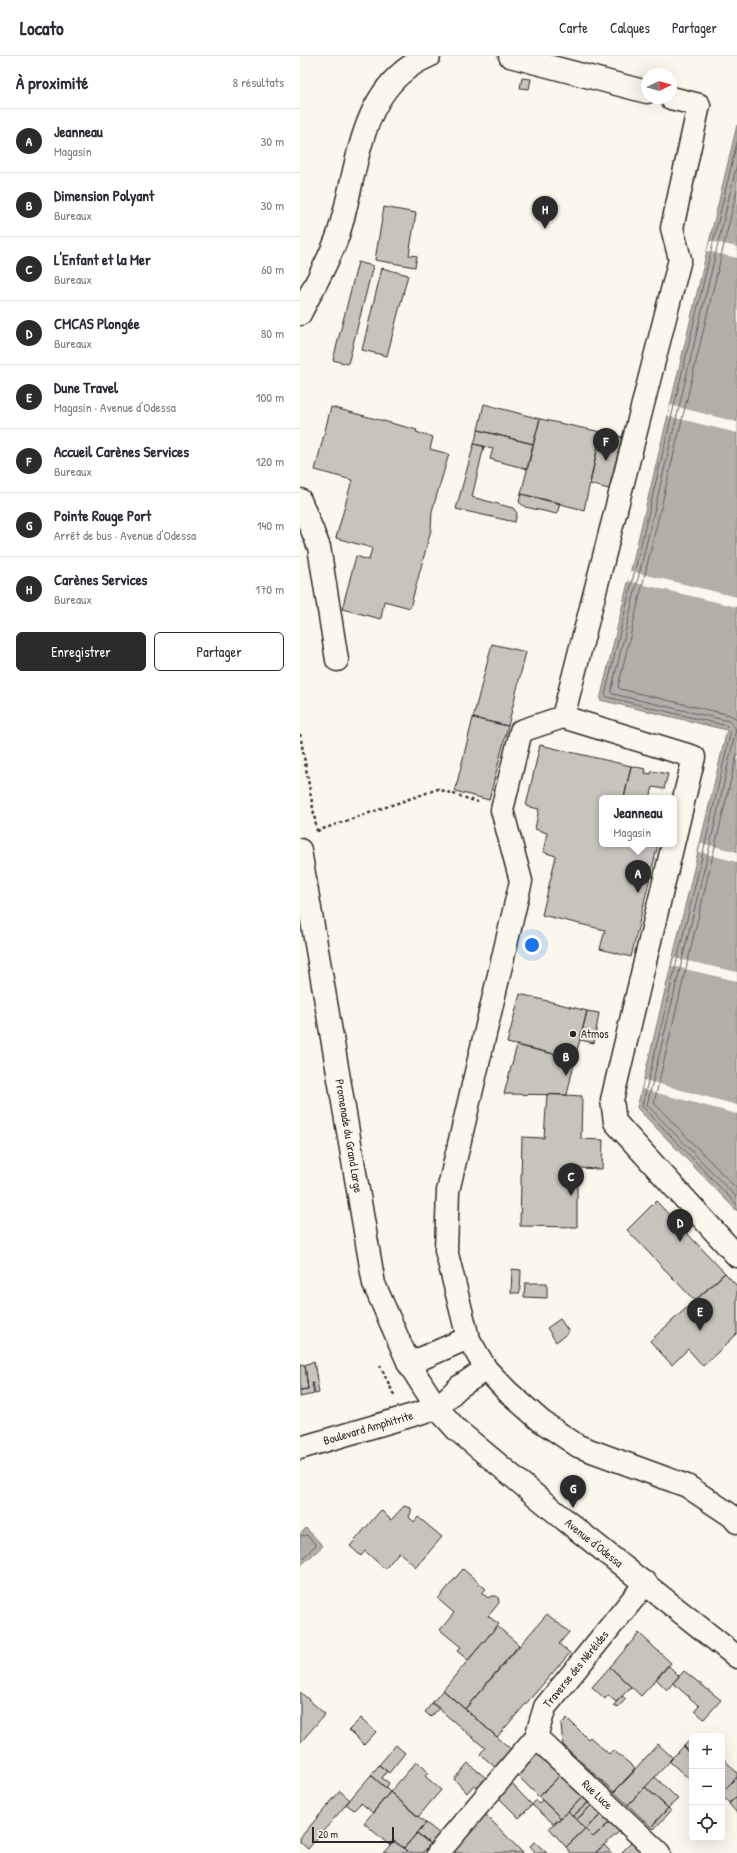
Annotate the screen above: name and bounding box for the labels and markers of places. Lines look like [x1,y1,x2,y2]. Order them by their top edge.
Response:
pin: H [532,196,558,229]
pin: F [593,428,619,461]
pin: A [625,860,651,893]
place label: Atmos [581,1025,609,1042]
marker: Atmos [568,1029,578,1039]
pin: B [553,1043,579,1076]
pin: C [558,1163,584,1196]
pin: D [667,1209,693,1242]
pin: E [687,1298,713,1331]
pin: G [560,1475,586,1508]

